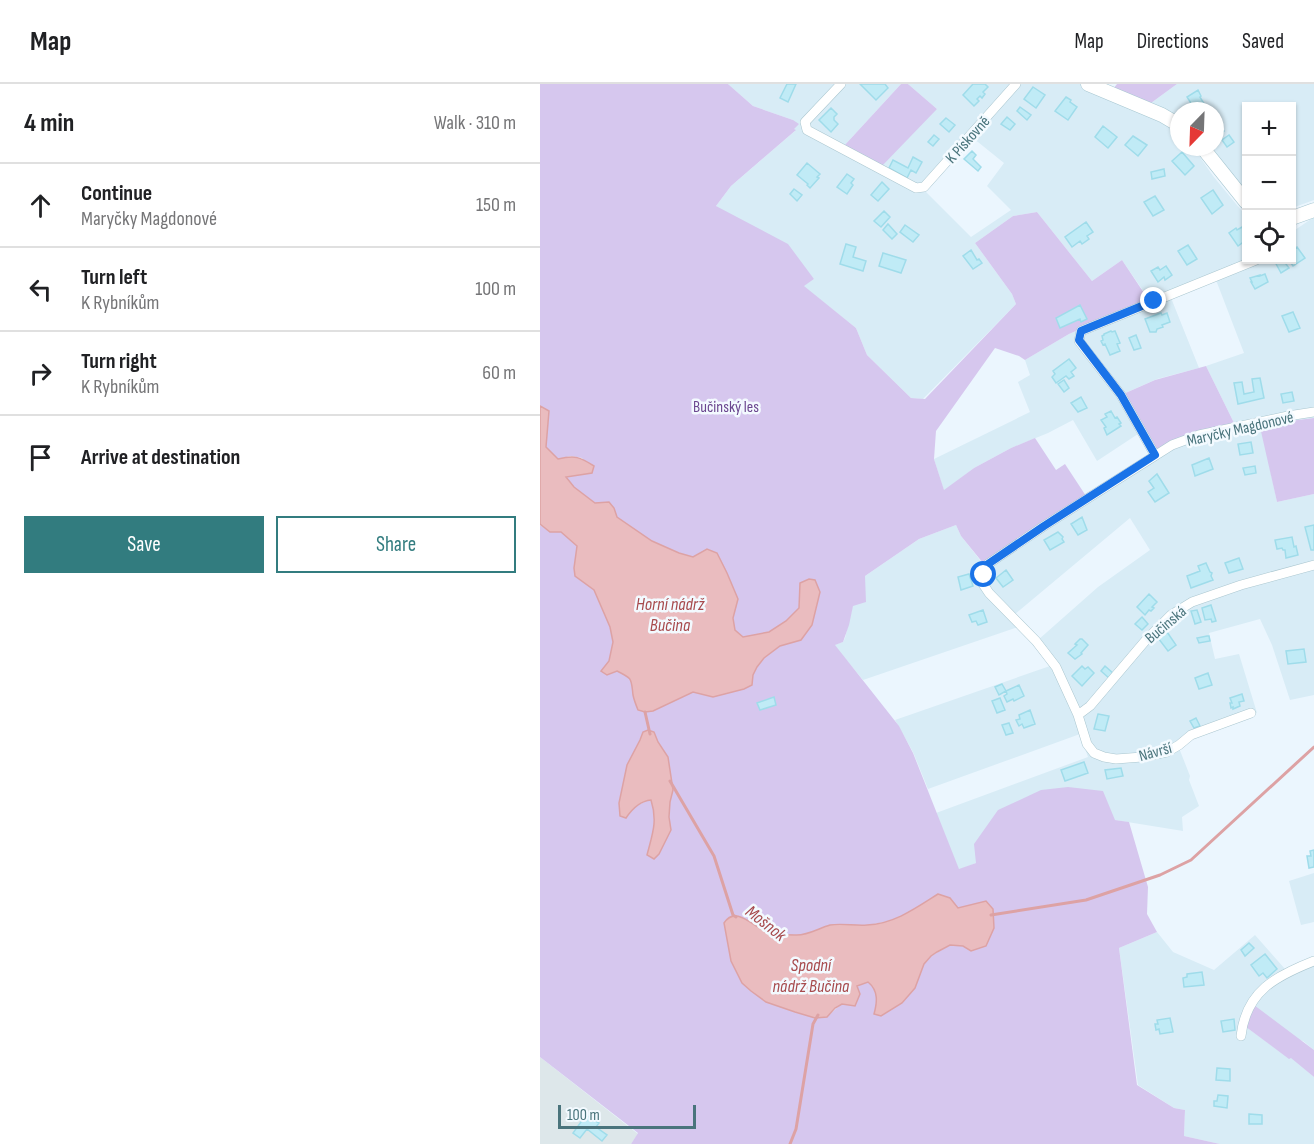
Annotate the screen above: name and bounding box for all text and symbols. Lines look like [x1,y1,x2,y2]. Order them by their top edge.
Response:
text: Map [30,25,71,58]
text: Map [1074,29,1104,54]
text: Directions [1137,29,1209,54]
text: Saved [1242,29,1284,54]
north arrow [1170,102,1224,156]
map controls [1242,102,1296,264]
button: + [1242,102,1296,156]
text: 4 min [24,108,74,139]
text: Walk · 310 m [434,111,516,135]
street label: K Pískovně [942,112,994,168]
button: − [1242,156,1296,210]
text: Continue [81,180,152,207]
icon: ahead [24,189,57,222]
text: 150 m [476,193,516,217]
text: Maryčky Magdonové [81,207,217,231]
button: locate [1242,210,1296,264]
text: Turn left [81,264,147,291]
icon: left [24,273,57,306]
text: 100 m [475,277,516,301]
route end [1140,287,1166,313]
text: K Rybníkům [81,291,159,315]
text: Turn right [81,348,157,375]
icon: right [24,357,57,390]
text: 60 m [482,361,516,385]
text: K Rybníkům [81,375,159,399]
park label: Bučinský les [693,398,759,417]
street label: Maryčky Magdonové [1185,408,1295,451]
icon: arrive [24,441,57,474]
text: Arrive at destination [81,444,240,471]
button: Save [24,516,264,573]
button: Share [276,516,516,573]
route start [970,561,996,587]
water label: Horní nádrž Bučina [636,594,705,636]
street label: Bučinská [1141,602,1190,648]
street label: Návrší [1137,739,1174,766]
water label: Mošnok [741,901,791,947]
water label: Spodní nádrž Bučina [773,955,850,997]
scale bar [558,1102,696,1130]
text: 100 m [567,1106,600,1125]

